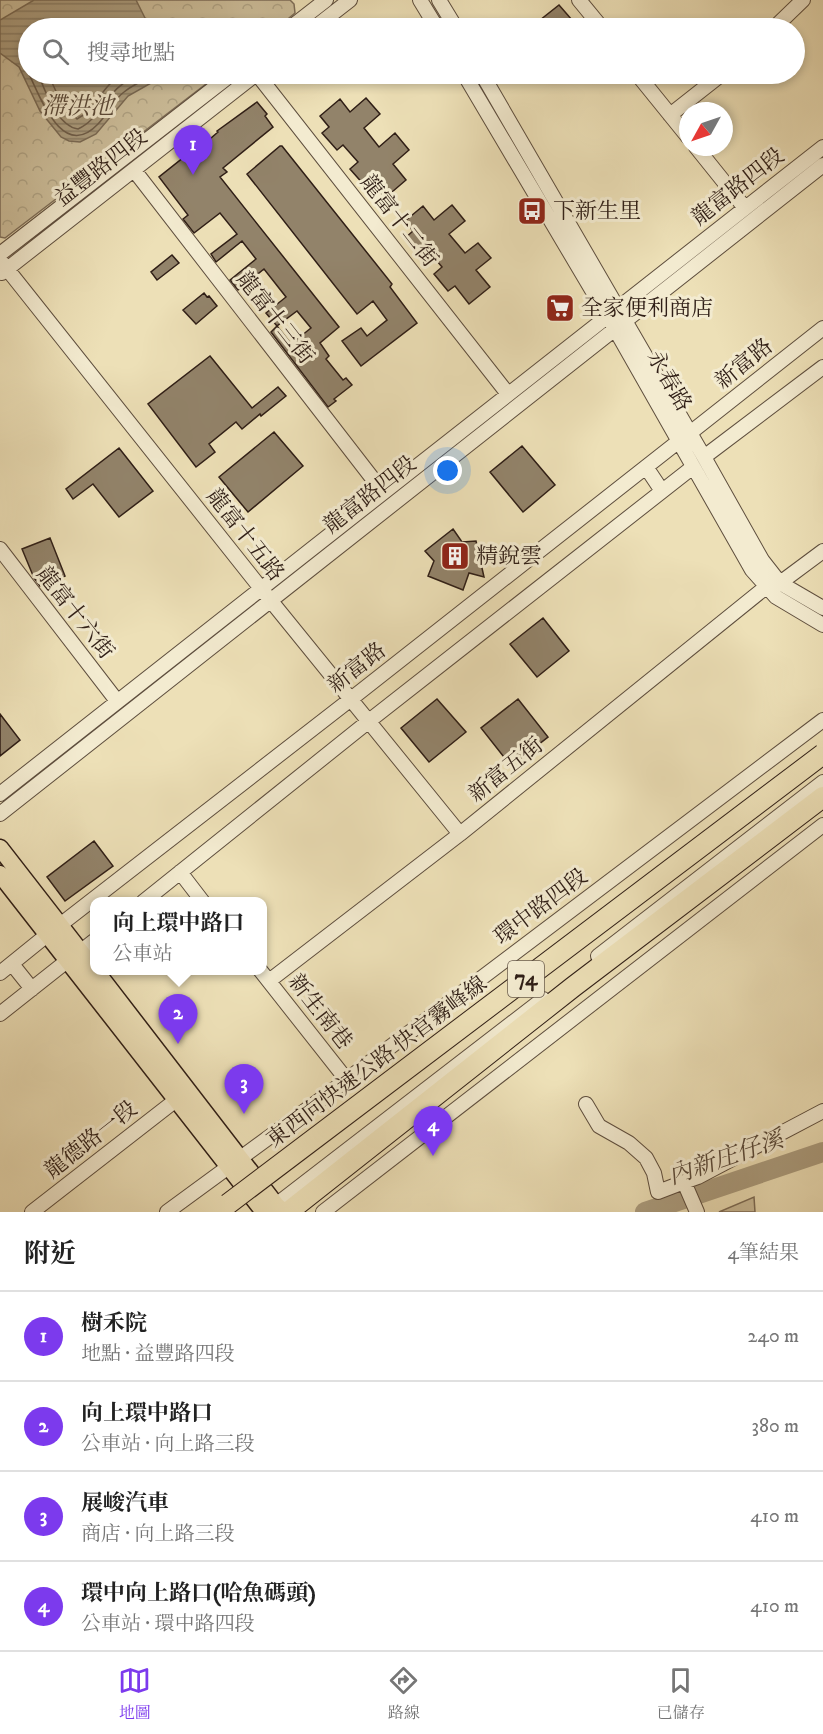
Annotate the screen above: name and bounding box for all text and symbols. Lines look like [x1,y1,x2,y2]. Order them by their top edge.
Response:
search box [18,18,805,84]
icon: search [39,35,72,68]
text: 搜尋地點 [87,40,175,67]
water label: 滯洪池 [42,92,117,122]
north arrow [679,102,733,156]
street label: 益豐路四段 [49,123,153,213]
pin: 1 [174,126,212,175]
street label: 龍富路四段 [686,142,790,232]
street label: 龍富十二街 [354,169,444,273]
bus stop icon: 下新生里 [516,195,548,227]
place label: 下新生里 [553,198,641,225]
street label: 龍富十三街 [230,266,320,370]
supermarket icon: 全家便利商店 [544,292,576,324]
place label: 全家便利商店 [581,295,713,322]
street label: 新富路 [710,333,778,395]
street label: 永春路 [641,346,697,416]
street label: 龍富路四段 [318,450,422,540]
your location [433,456,462,485]
street label: 龍富十五路 [200,483,290,587]
building icon: 精銳雲 [439,540,471,572]
place label: 精銳雲 [476,543,542,570]
street label: 龍富十六街 [30,561,120,665]
street label: 新富路 [323,637,391,699]
street label: 新富五街 [463,732,549,808]
street label: 環中路四段 [489,863,593,951]
popup [90,897,267,975]
text: 向上環中路口 [112,910,245,937]
text: 公車站 [112,942,172,967]
road number: 74 [508,961,544,997]
street label: 新生南巷 [282,969,358,1055]
street label: 東西向快速公路 快官霧峰線 [262,970,492,1154]
pin: 2 [158,994,198,1044]
pin: 3 [224,1064,264,1114]
street label: 龍德路一段 [39,1095,143,1185]
pin: 4 [414,1106,452,1156]
water label: 內新庄仔溪 [664,1123,790,1192]
text: 附近 [24,1238,76,1271]
text: 4筆結果 [727,1241,799,1266]
text: 樹禾院 [81,1310,147,1337]
text: 1 [40,1324,47,1349]
text: 240 m [748,1324,799,1349]
text: 地點 · 益豐路四段 [81,1342,234,1367]
text: 向上環中路口 [81,1400,213,1427]
text: 2 [39,1414,48,1439]
text: 380 m [751,1414,799,1439]
text: 公車站 · 向上路三段 [81,1432,254,1457]
text: 展峻汽車 [81,1490,169,1517]
text: 3 [40,1504,47,1529]
text: 410 m [750,1504,799,1529]
text: 商店 · 向上路三段 [81,1522,234,1547]
text: 環中向上路口(哈魚碼頭) [81,1580,316,1607]
text: 4 [38,1594,49,1619]
text: 410 m [750,1594,799,1619]
text: 公車站 · 環中路四段 [81,1612,254,1637]
tab: 地圖 [118,1664,151,1723]
tab: 路線 [387,1664,420,1723]
tab: 已儲存 [657,1664,705,1723]

